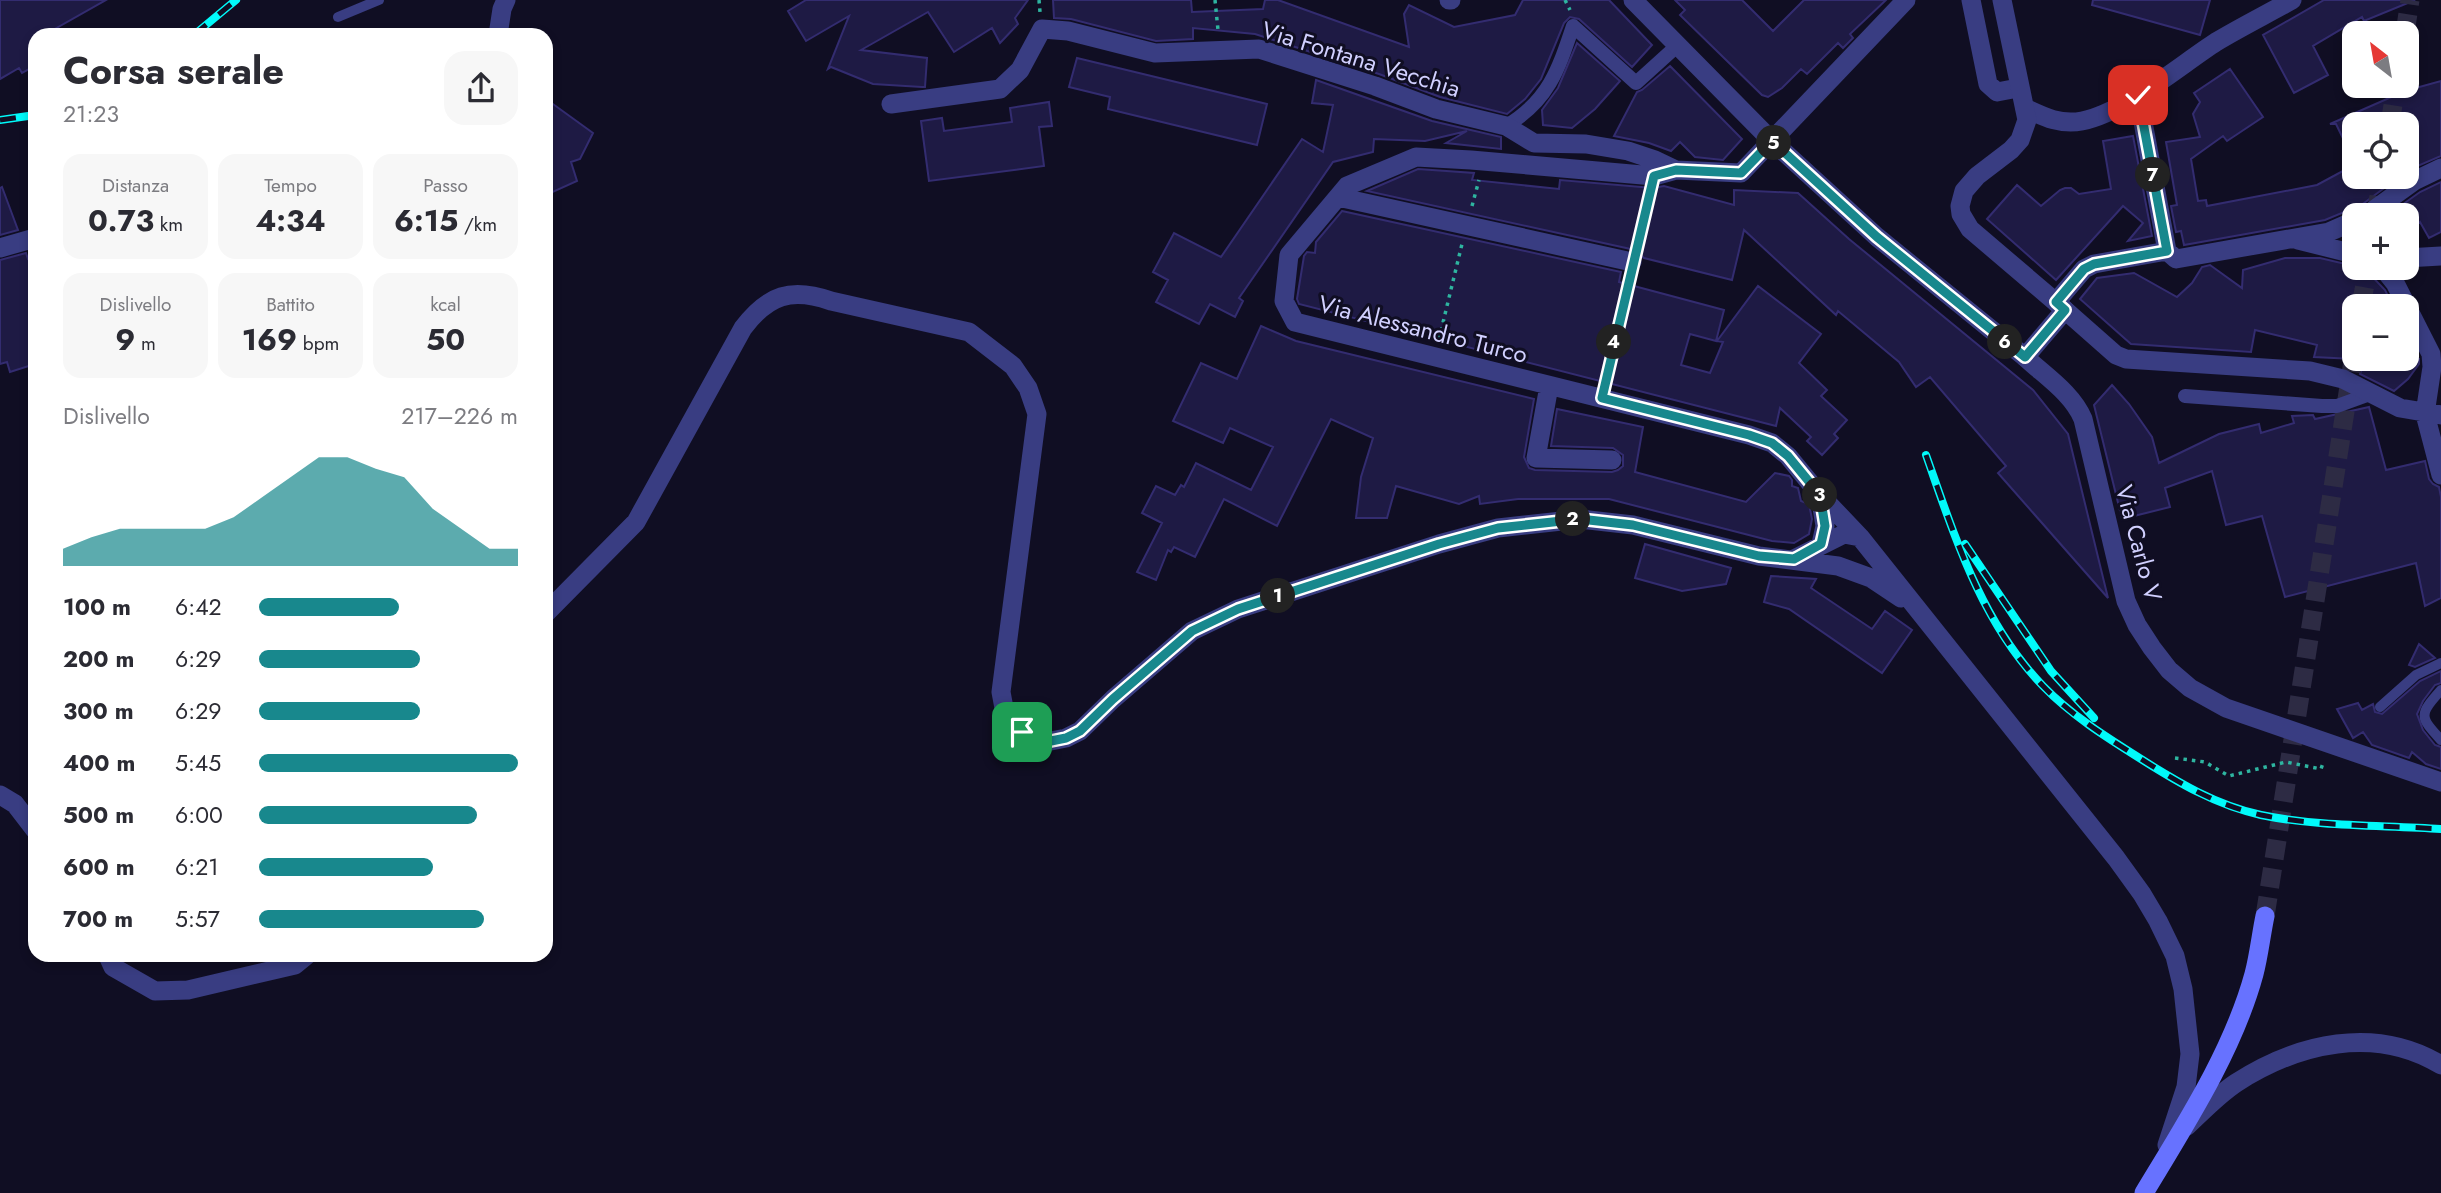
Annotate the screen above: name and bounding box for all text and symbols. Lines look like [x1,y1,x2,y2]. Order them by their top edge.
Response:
street label: Via Fontana Vecchia [1257,12,1465,106]
north arrow [2342,21,2418,98]
map controls [2342,21,2419,371]
text: Corsa serale [63,43,284,98]
button: share [444,51,518,125]
pin [2108,65,2168,125]
icon: check [2119,76,2157,114]
text: 21:23 [63,97,119,131]
button: locate [2342,112,2419,189]
pin: 5 [1756,125,1792,160]
text: 5 [1767,129,1780,156]
pin: 7 [2136,158,2170,192]
text: 7 [2147,161,2158,188]
text: Distanza [102,172,169,199]
text: Tempo [264,172,317,199]
text: Passo [423,172,468,199]
text: 0.73 [88,199,154,242]
text: 4:34 [255,199,326,242]
text: 6:15 [394,199,458,242]
button: + [2342,203,2419,280]
text: km [154,211,183,238]
text: /km [458,211,497,238]
street label: Via Alessandro Turco [1315,286,1531,372]
text: Dislivello [100,291,171,318]
text: Battito [266,291,315,318]
text: kcal [430,291,461,318]
button: − [2342,294,2419,371]
text: 9 [115,318,135,361]
text: 169 [242,318,297,361]
text: 50 [426,318,465,361]
pin: 4 [1596,324,1632,360]
pin: 6 [1988,324,2022,360]
text: 4 [1607,328,1620,355]
text: 6 [1998,328,2011,355]
text: m [135,330,156,357]
text: bpm [297,330,339,357]
text: Dislivello [63,399,150,433]
text: 217–226 m [401,399,518,433]
pin: 3 [1802,477,1838,512]
text: 3 [1814,481,1825,508]
street label: Via Carlo V [2107,481,2171,605]
pin: 2 [1556,502,1590,536]
text: 2 [1566,505,1579,532]
pin: 1 [1260,578,1296,614]
text: 1 [1273,582,1282,609]
text: 100 m [63,590,131,624]
text: 6:42 [175,590,222,624]
text: 200 m [63,642,134,676]
text: 6:29 [175,642,221,676]
text: 300 m [63,694,134,728]
text: 6:29 [175,694,221,728]
pin [992,702,1052,762]
icon: arrive [1003,713,1041,751]
text: 400 m [63,746,135,780]
text: 5:45 [175,746,221,780]
text: 500 m [63,798,134,832]
text: 6:00 [175,798,223,832]
text: 600 m [63,850,135,884]
text: 6:21 [175,850,219,884]
text: 700 m [63,902,133,936]
text: 5:57 [175,902,220,936]

